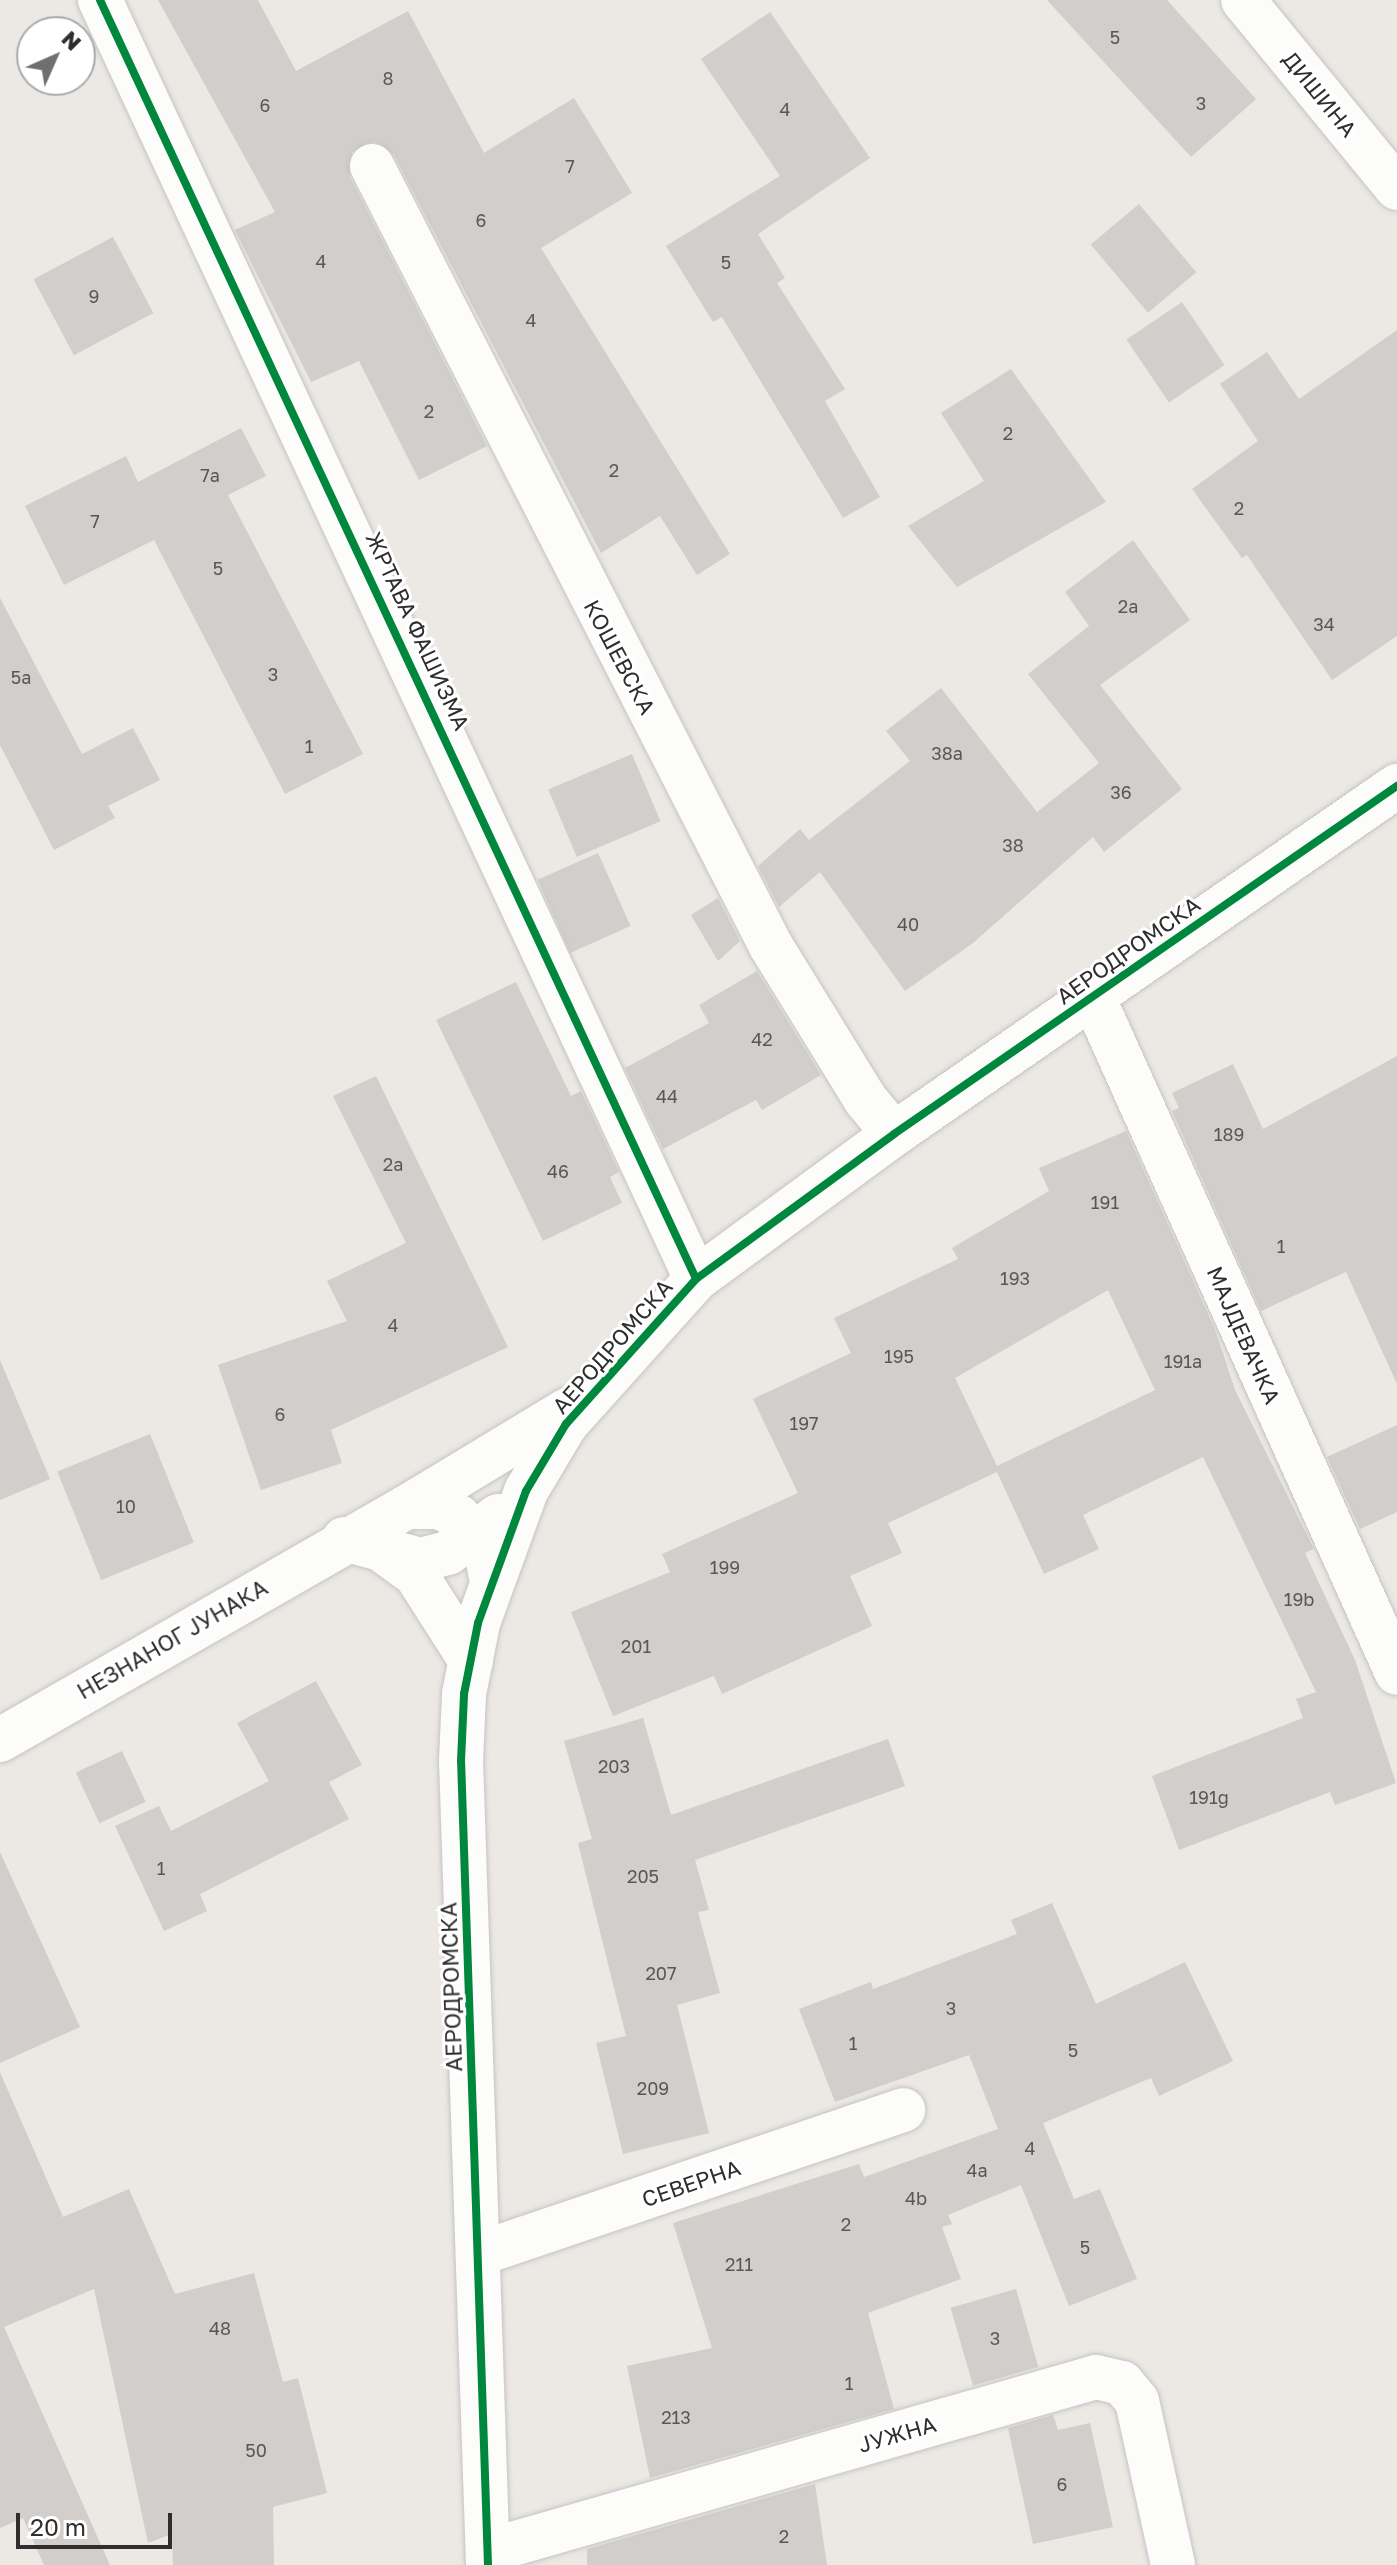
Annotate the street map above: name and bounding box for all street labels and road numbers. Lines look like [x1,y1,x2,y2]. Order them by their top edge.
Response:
street label: ДИШИНА [1278,46,1362,142]
street label: ЖРТАВА ФАШИЗМА [361,528,475,734]
street label: КОШЕВСКА [579,595,661,719]
street label: АЕРОДРОМСКА [1051,891,1205,1009]
street label: МАЈДЕВАЧКА [1202,1262,1286,1408]
street label: АЕРОДРОМСКА [546,1273,678,1419]
street label: НЕЗНАНОГ ЈУНАКА [72,1574,272,1704]
street label: АЕРОДРОМСКА [435,1902,467,2072]
street label: СЕВЕРНА [638,2154,744,2212]
street label: ЈУЖНА [855,2410,939,2458]

